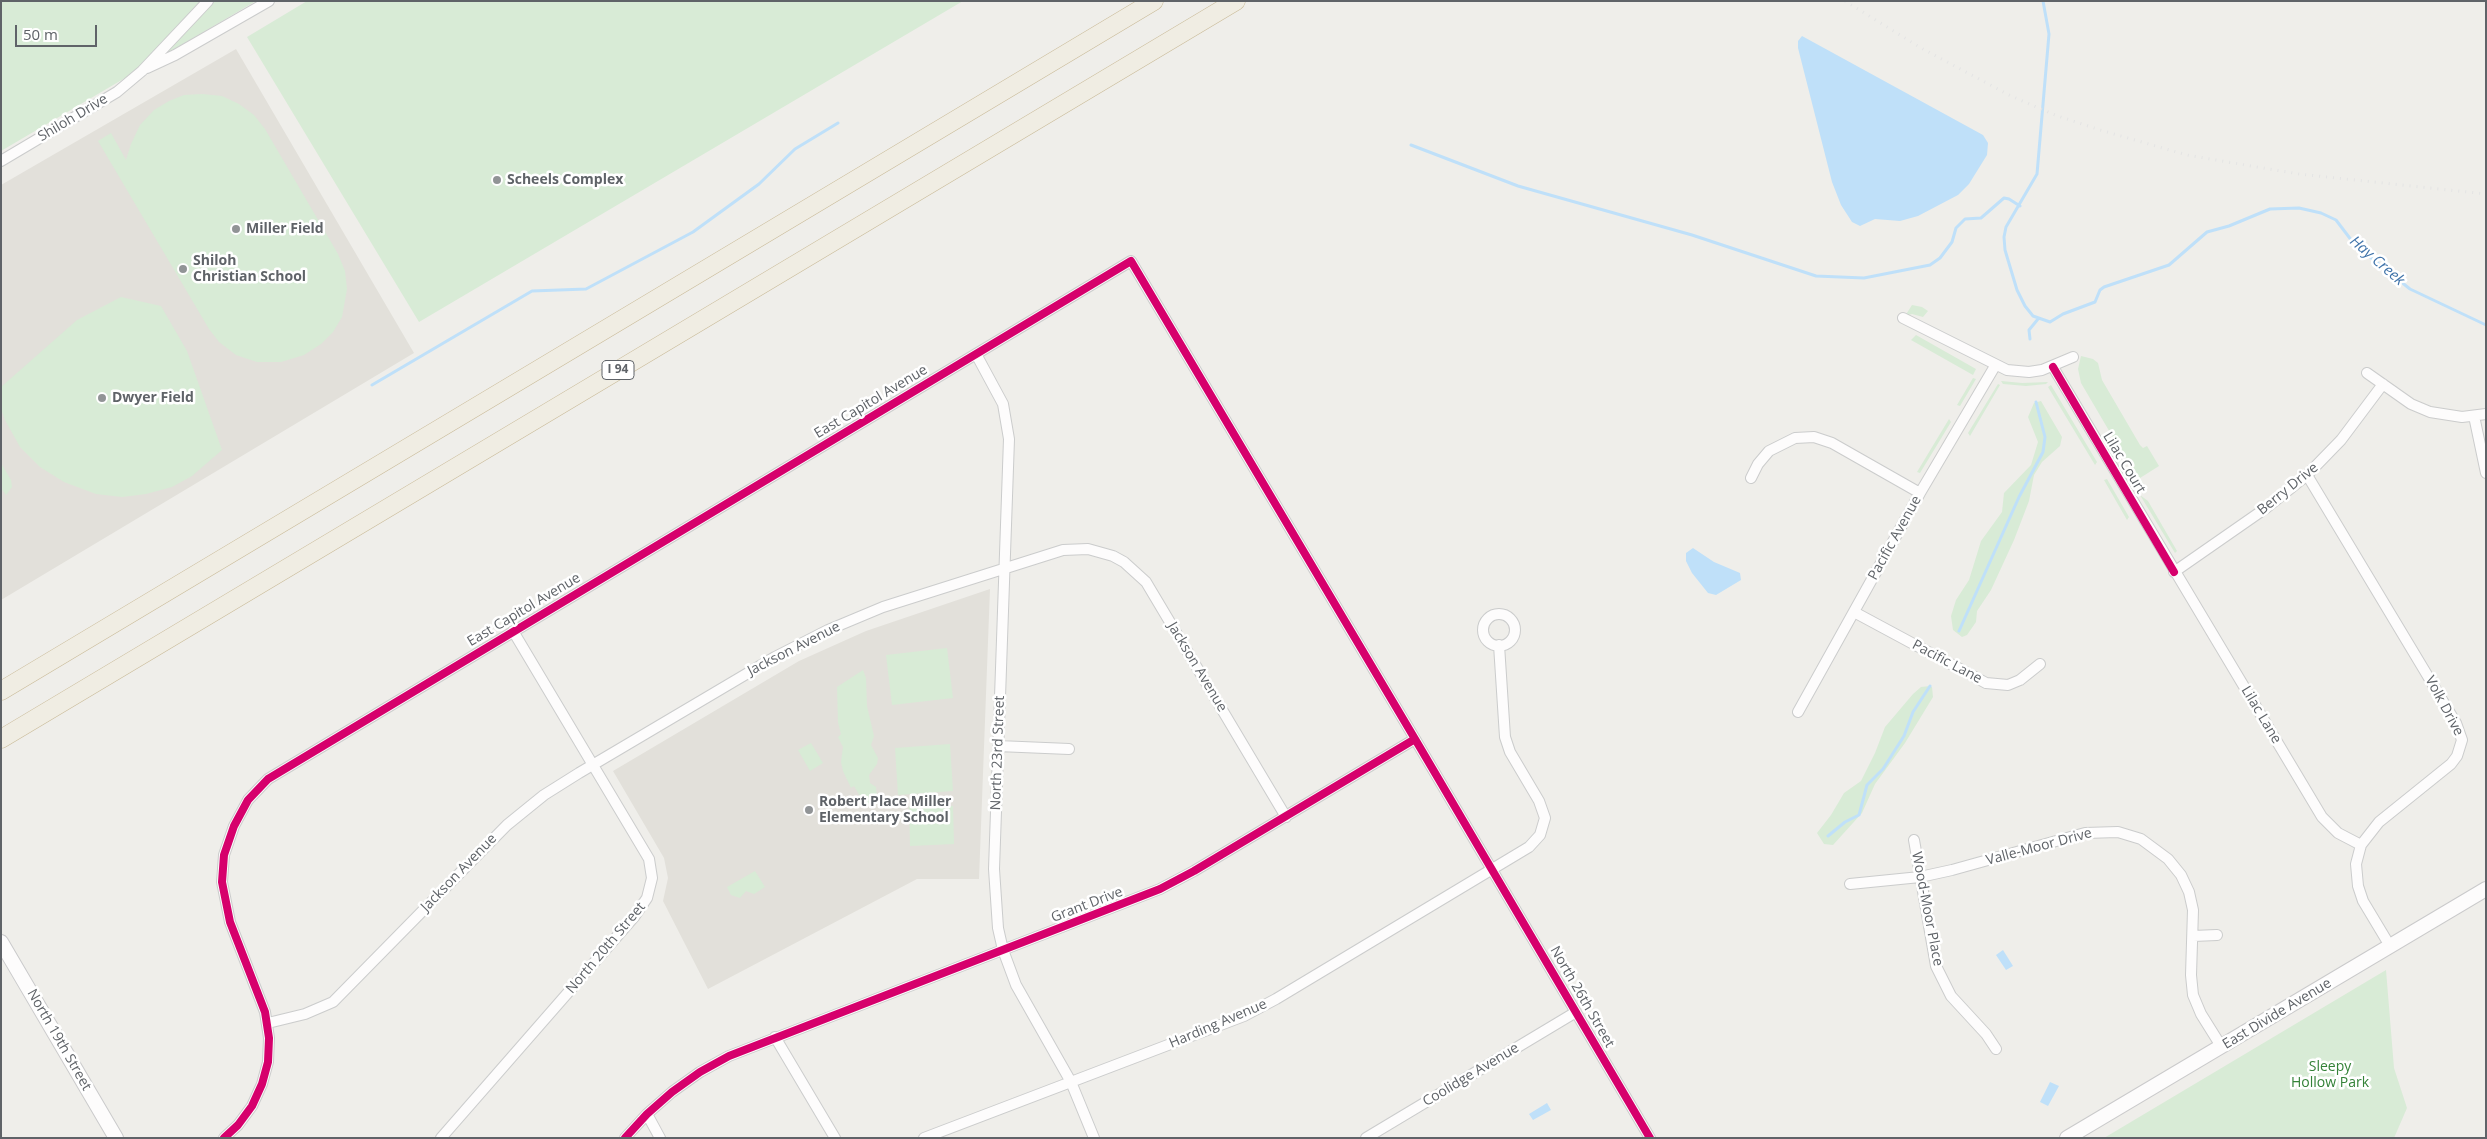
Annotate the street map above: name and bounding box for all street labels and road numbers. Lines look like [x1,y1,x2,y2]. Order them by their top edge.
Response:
street label: Shiloh Drive [35,91,111,145]
road number: I 94 [602,360,634,380]
street label: East Capitol Avenue [811,362,931,442]
street label: Lilac Court [2099,429,2149,497]
street label: Berry Drive [2254,459,2322,519]
street label: Pacific Avenue [1865,493,1925,583]
street label: East Capitol Avenue [464,570,584,650]
street label: Jackson Avenue [745,618,843,680]
street label: Jackson Avenue [1164,619,1230,715]
street label: Pacific Lane [1909,637,1985,687]
street label: Volk Drive [2421,673,2467,739]
street label: Lilac Lane [2237,683,2285,747]
street label: North 23rd Street [988,695,1008,811]
street label: Valle-Moor Drive [1984,825,2094,869]
street label: Jackson Avenue [418,831,500,915]
street label: Wood-Moor Place [1908,850,1946,968]
street label: Grant Drive [1049,884,1125,926]
street label: North 20th Street [563,899,649,997]
street label: North 26th Street [1546,943,1618,1051]
street label: East Divide Avenue [2220,975,2334,1053]
street label: North 19th Street [23,986,95,1094]
street label: Harding Avenue [1167,996,1269,1052]
street label: Coolidge Avenue [1420,1040,1522,1110]

